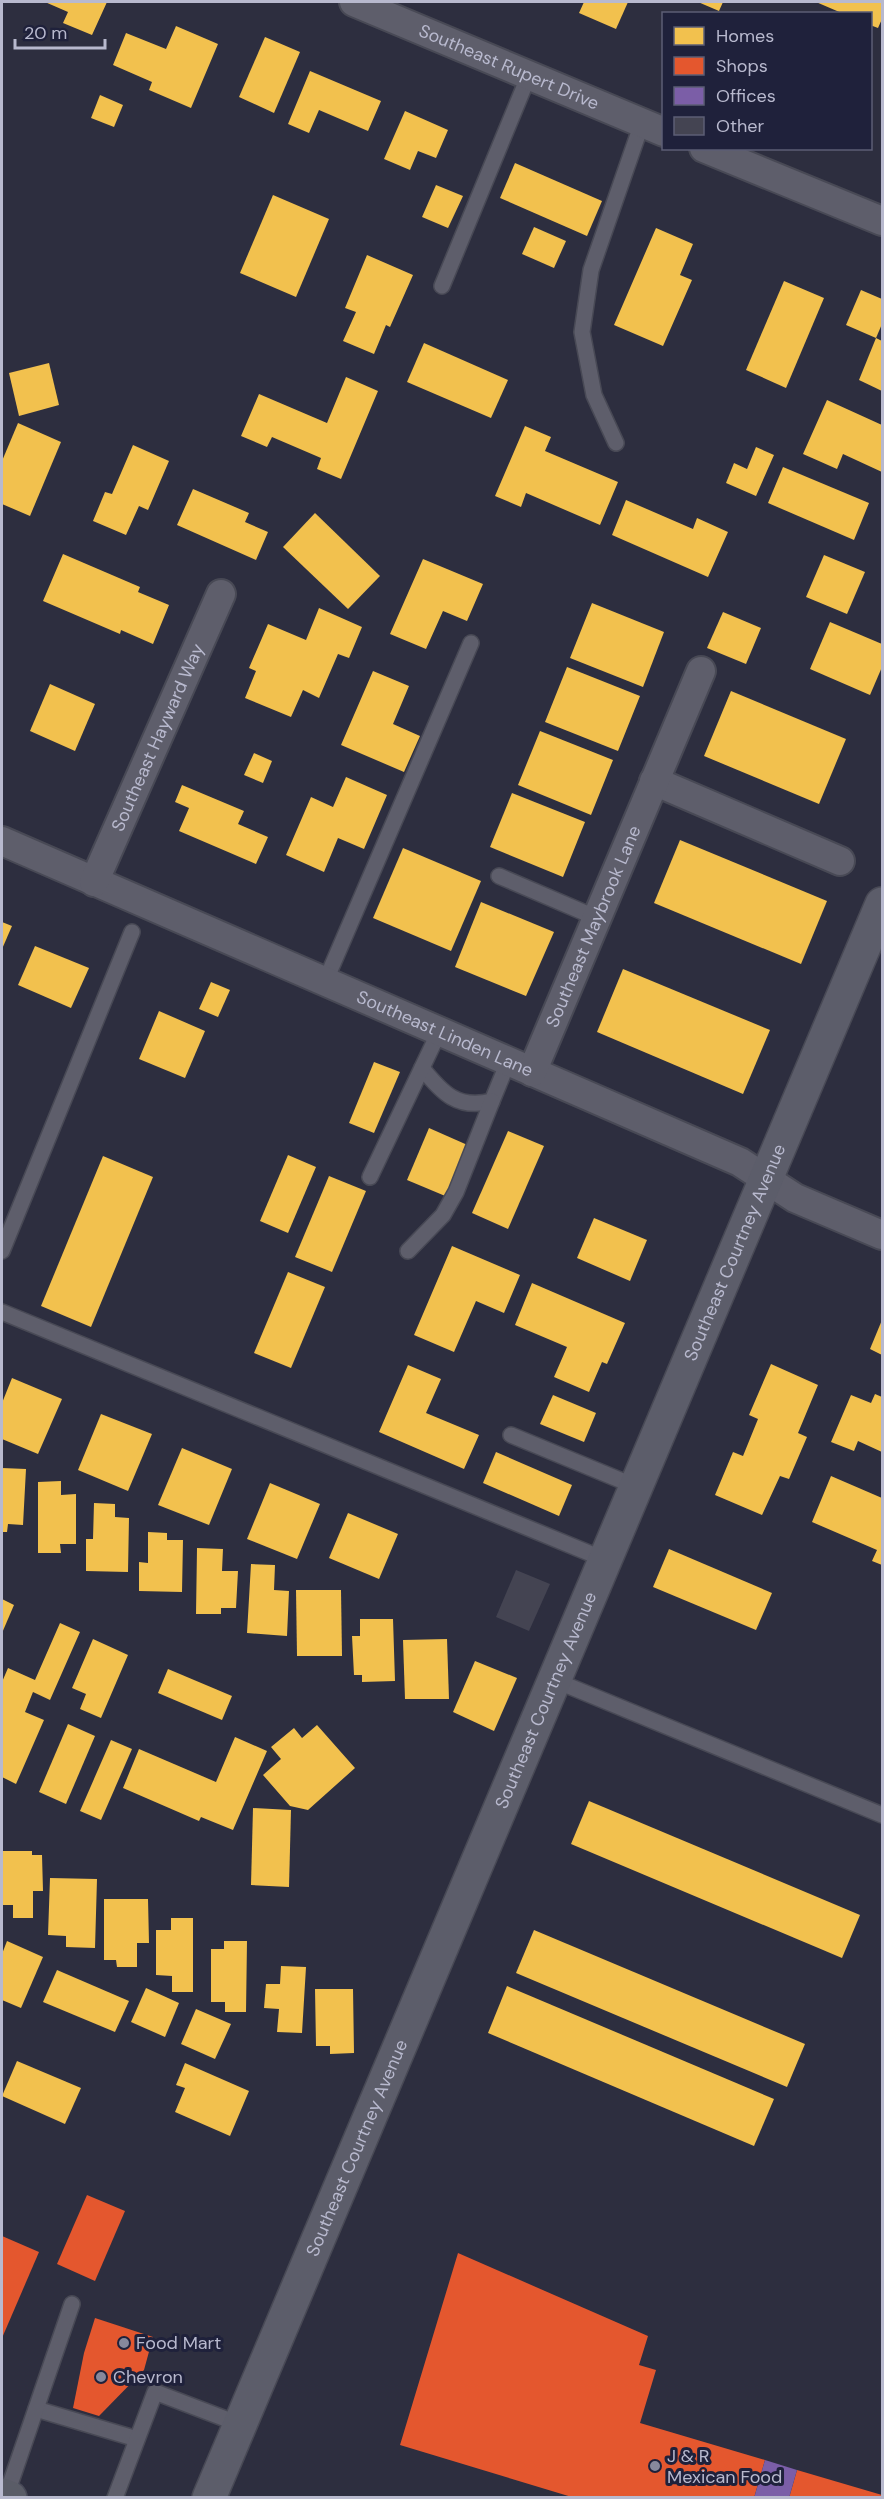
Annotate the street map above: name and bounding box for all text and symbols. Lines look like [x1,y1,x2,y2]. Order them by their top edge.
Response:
scale bar [15,12,105,50]
legend [662,12,872,150]
street label: Southeast Rupert Drive [415,19,603,115]
text: 20 m [24,21,67,45]
text: Homes [716,24,774,48]
text: Shops [716,54,768,78]
text: Offices [716,84,776,108]
text: Other [716,114,765,138]
street label: Southeast Hayward Way [106,640,210,835]
street label: Southeast Maybrook Lane [540,822,647,1031]
street label: Southeast Linden Lane [353,985,537,1083]
street label: Southeast Courtney Avenue [678,1140,791,1365]
street label: Southeast Courtney Avenue [489,1588,602,1812]
street label: Southeast Courtney Avenue [300,2036,413,2260]
place label: Food Mart [136,2331,221,2355]
marker: Food Mart [117,2336,131,2350]
place label: Chevron [113,2365,183,2389]
marker: Chevron [94,2370,108,2384]
place label: J & R Mexican Food [667,2444,782,2489]
marker: J & R Mexican Food [648,2459,662,2473]

